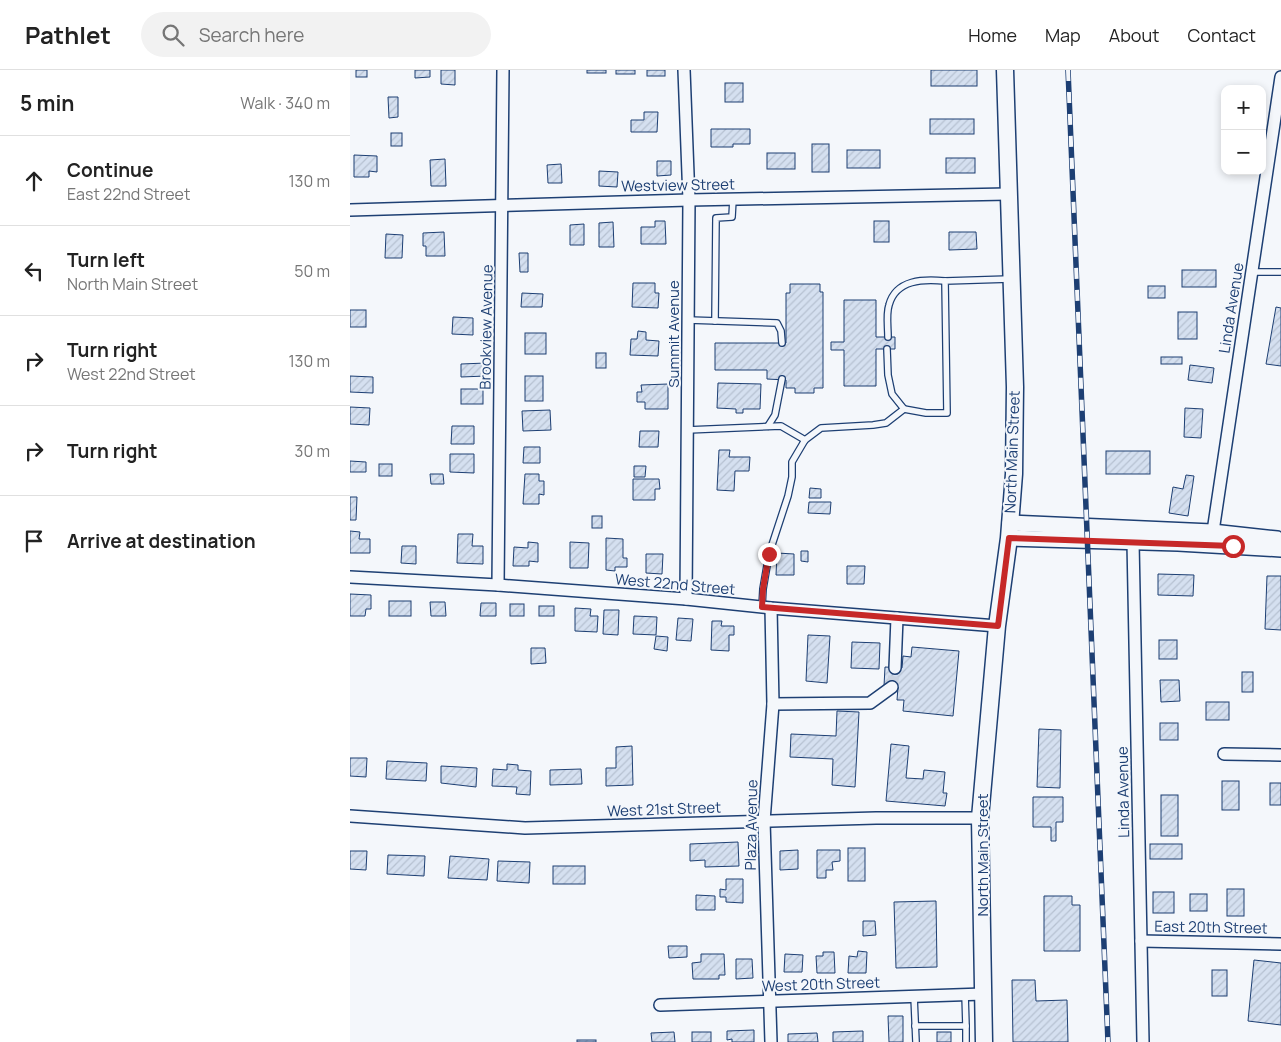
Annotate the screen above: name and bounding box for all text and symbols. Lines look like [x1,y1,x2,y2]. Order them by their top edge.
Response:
search box [141,12,491,57]
text: Pathlet [25,18,111,51]
icon: search [159,21,187,49]
text: Search here [199,22,304,48]
text: Home [968,23,1017,47]
text: Map [1045,23,1081,47]
text: About [1109,23,1159,47]
text: Contact [1187,23,1256,47]
map controls [1221,85,1266,175]
button: + [1221,85,1266,130]
text: 5 min [20,89,74,117]
text: Walk · 340 m [240,92,330,114]
button: − [1221,130,1266,175]
text: Continue [67,157,153,183]
icon: ahead [20,167,48,195]
text: 130 m [288,170,330,192]
street label: Westview Street [621,174,735,196]
text: East 22nd Street [67,183,190,205]
text: Turn left [67,247,145,273]
icon: left [20,257,48,285]
text: 50 m [294,260,330,282]
street label: Linda Avenue [1213,261,1249,355]
street label: Brookview Avenue [474,264,498,390]
text: North Main Street [67,273,198,295]
street label: Summit Avenue [663,280,684,388]
text: Turn right [67,337,157,363]
icon: right [20,347,48,375]
text: 130 m [288,350,330,372]
text: West 22nd Street [67,363,196,385]
street label: North Main Street [999,390,1025,514]
icon: right [20,437,48,465]
text: Turn right [67,438,157,464]
text: 30 m [295,440,330,462]
icon: arrive [20,527,48,555]
text: Arrive at destination [67,528,256,554]
route start [1222,535,1245,558]
route end [758,543,781,566]
street label: West 22nd Street [614,568,736,600]
street label: Linda Avenue [1112,746,1134,838]
street label: Plaza Avenue [740,779,762,871]
street label: North Main Street [972,794,993,916]
street label: West 21st Street [607,797,721,821]
street label: East 20th Street [1154,916,1268,938]
street label: West 20th Street [761,971,881,997]

